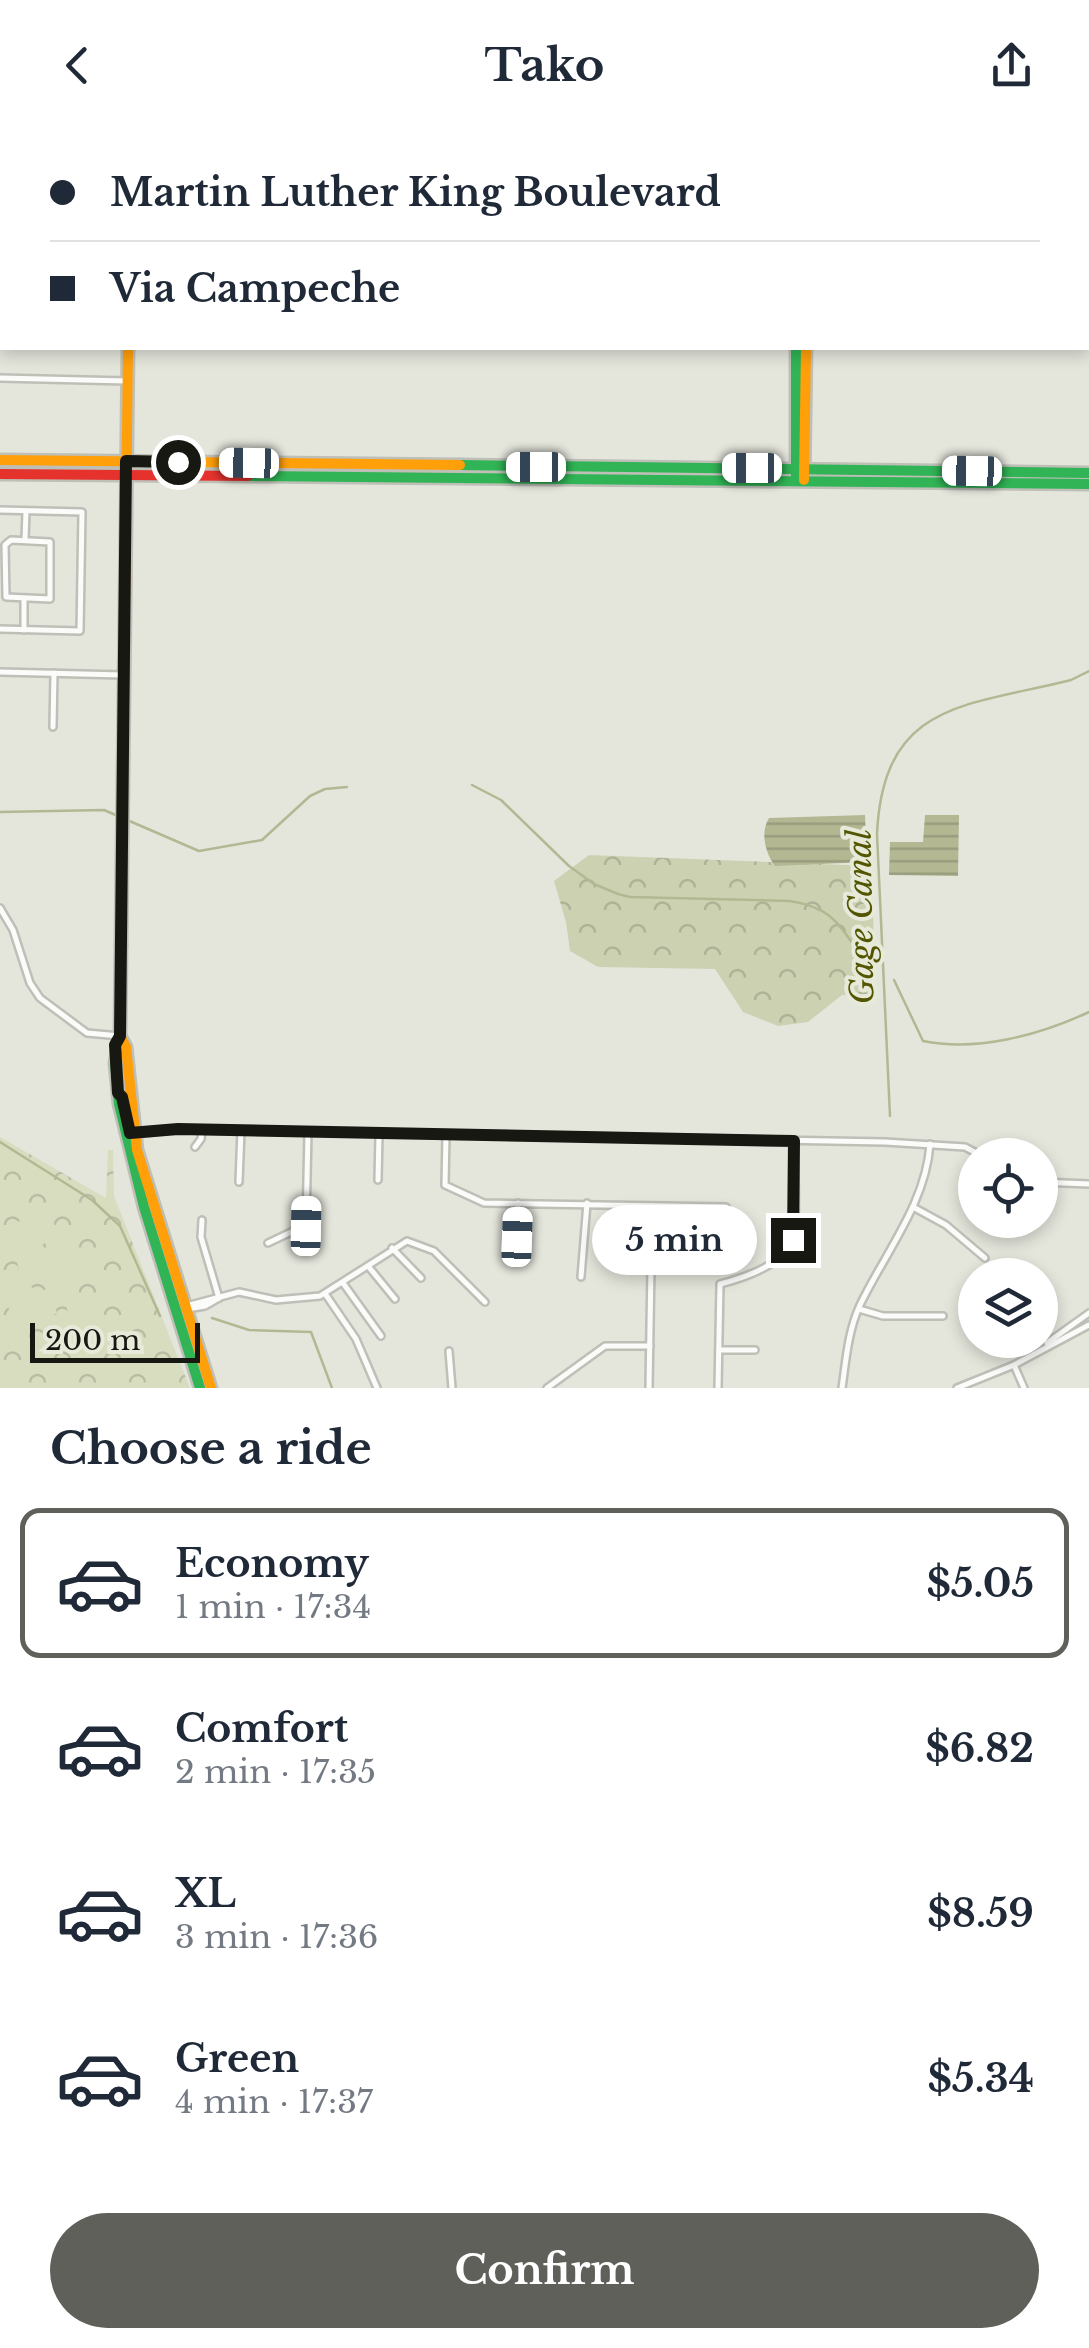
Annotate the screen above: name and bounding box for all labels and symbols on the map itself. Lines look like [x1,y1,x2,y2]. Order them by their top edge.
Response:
route start [156,440,201,485]
car [219,447,279,479]
car [506,452,566,482]
car [722,453,782,483]
car [942,455,1002,487]
water label: Gage Canal [839,828,883,1005]
car [290,1196,322,1256]
callout: 5 min [593,1205,758,1275]
car [501,1206,533,1268]
route end [771,1218,816,1263]
scale bar [30,1318,200,1362]

